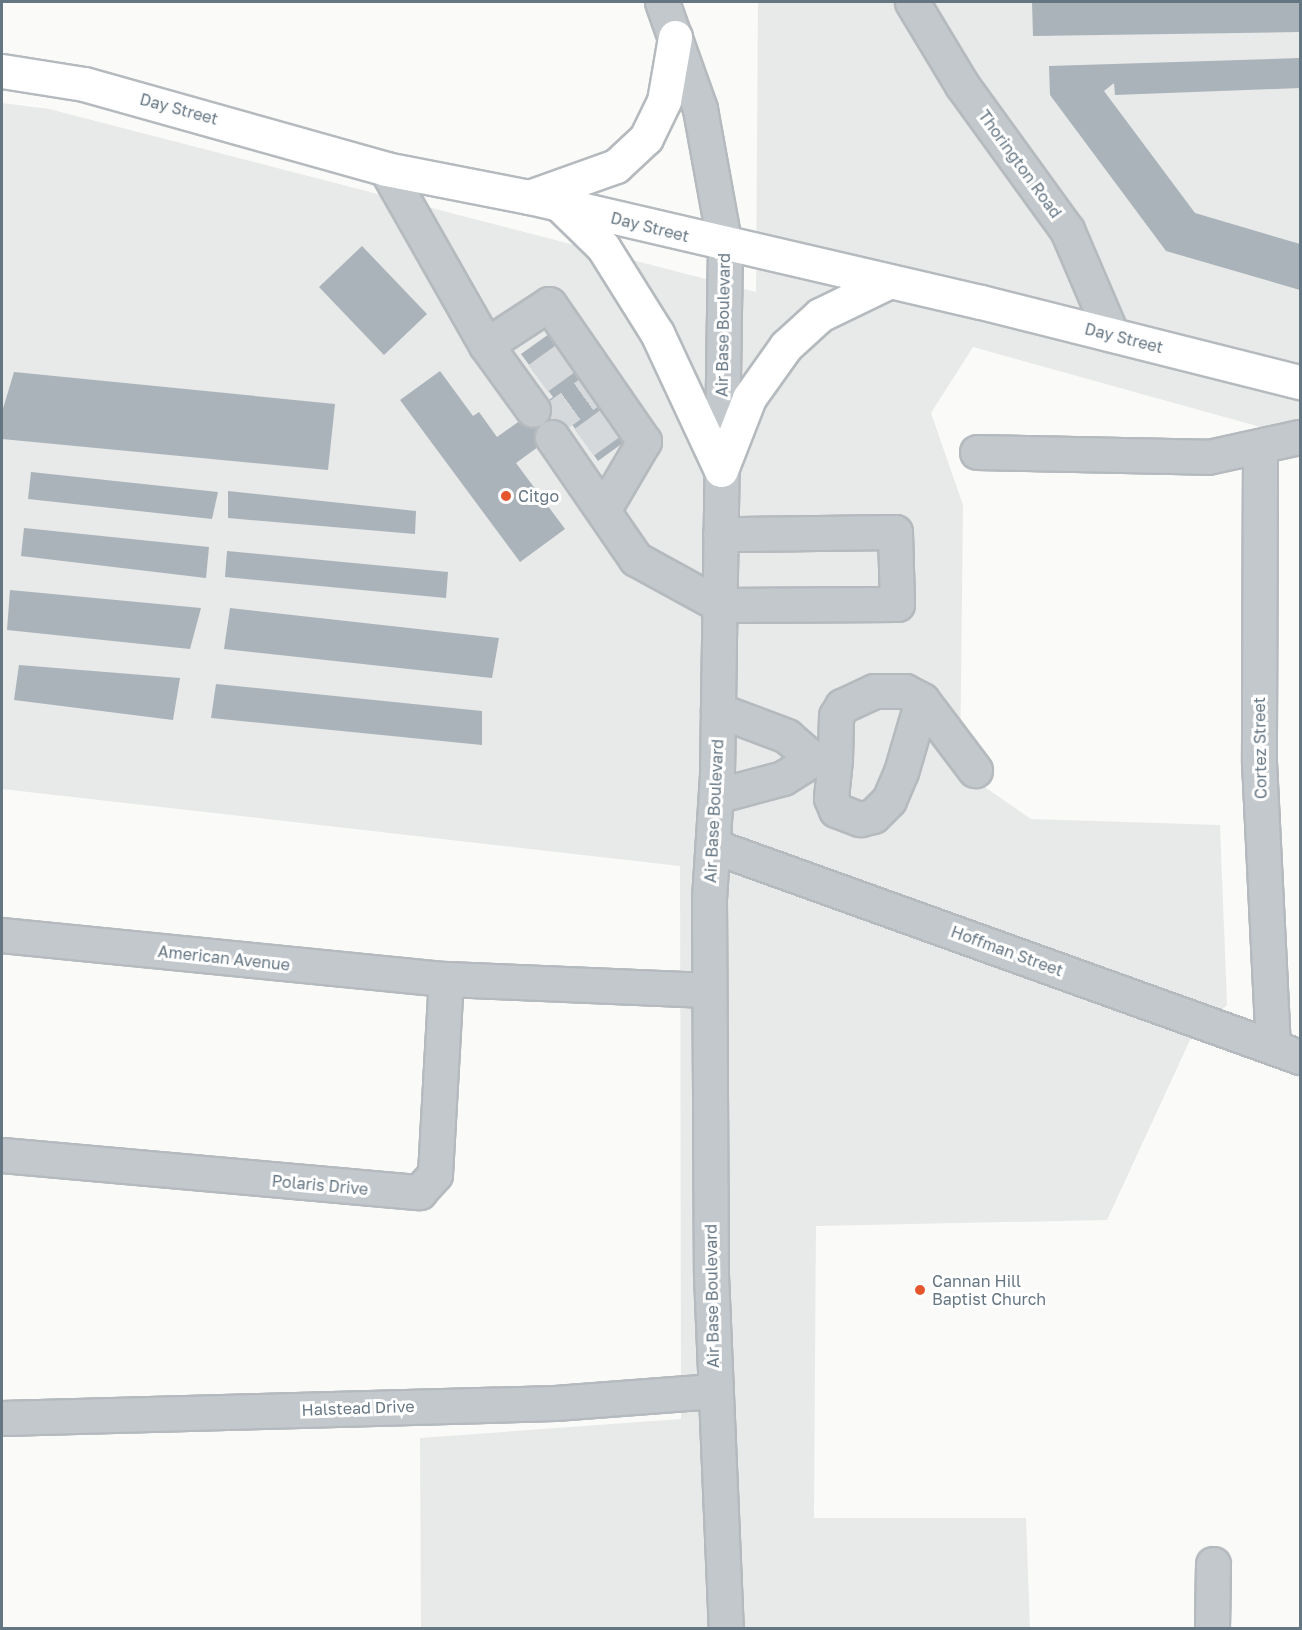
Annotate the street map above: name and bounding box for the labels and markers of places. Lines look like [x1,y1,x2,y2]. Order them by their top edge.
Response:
place label: Citgo [518,486,559,506]
marker: Citgo [499,489,513,503]
place label: Cannan Hill Baptist Church [932,1271,1046,1309]
marker: Cannan Hill Baptist Church [913,1283,927,1297]

